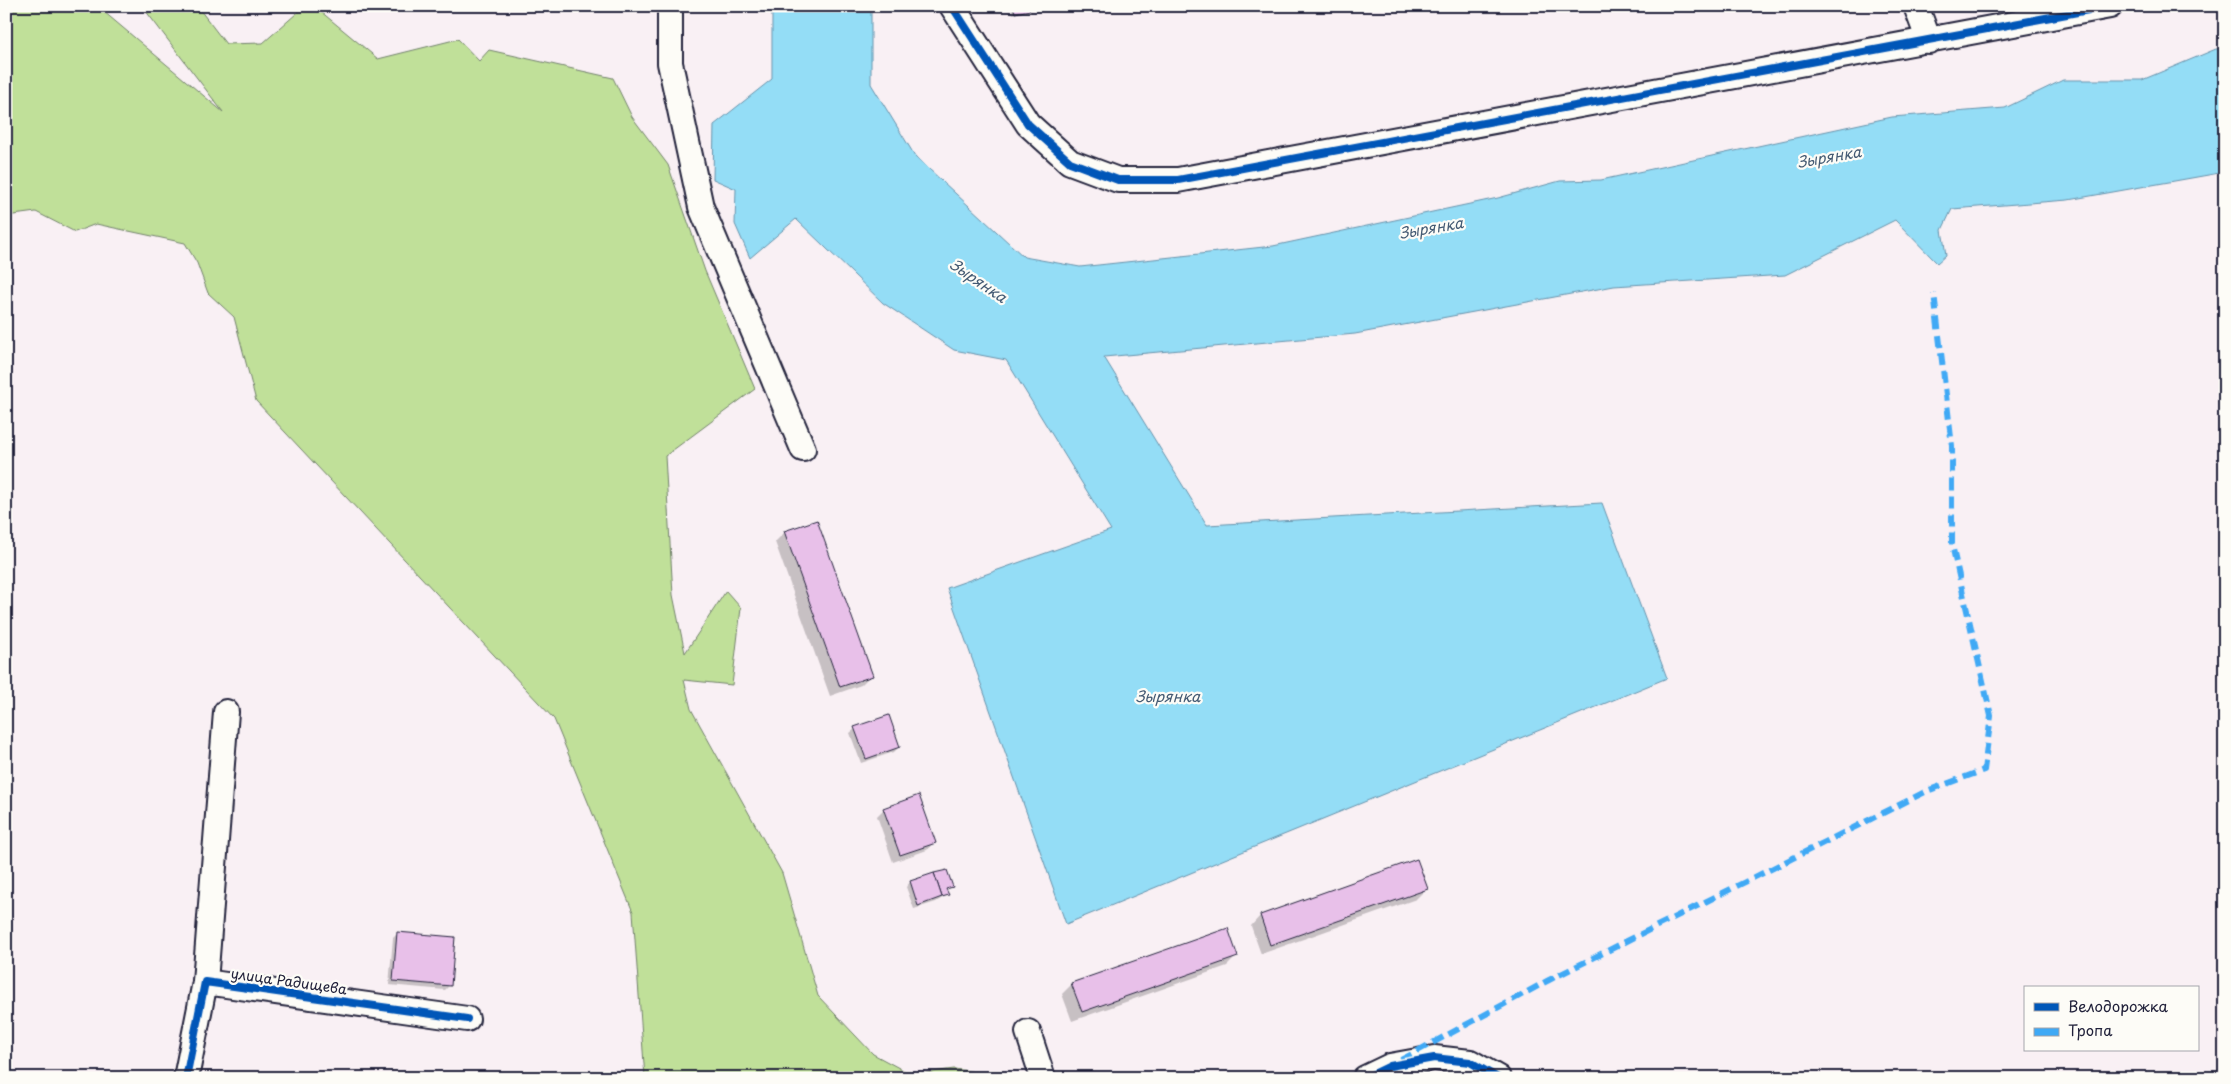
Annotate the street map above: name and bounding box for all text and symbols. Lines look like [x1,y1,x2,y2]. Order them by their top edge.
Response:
water label: Зырянка [1795,139,1863,173]
water label: Зырянка [1397,210,1465,244]
water label: Зырянка [946,252,1013,308]
water label: Зырянка [1136,684,1201,707]
street label: улица Радищева [230,962,349,1000]
legend [2024,986,2198,1052]
text: Велодорожка [2068,994,2169,1017]
text: Тропа [2068,1018,2113,1041]

